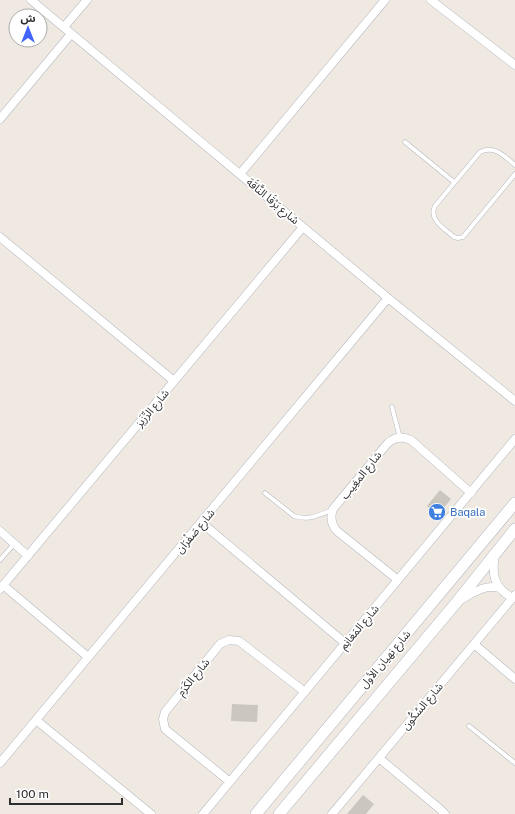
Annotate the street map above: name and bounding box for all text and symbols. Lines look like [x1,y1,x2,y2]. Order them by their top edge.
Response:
north arrow [8,8,48,48]
text: ش [20,12,36,25]
street label: شارع بَرْقَا النَّاقَة [243,175,302,228]
street label: شارع الرِّزَيز [132,387,173,431]
street label: شارع المغِيب [338,448,386,502]
supermarket icon: Baqala [427,502,447,522]
street label: شارع صَفْرَان [172,505,219,557]
place label: Baqala [450,506,485,518]
street label: شارع المَغانِم [337,602,383,653]
street label: شارع نهيان الأول [357,627,414,692]
street label: شارع الكَرَم [174,656,213,699]
street label: شارع السُكُون [399,680,447,733]
scale bar [10,780,122,806]
text: 100 m [16,787,49,801]

